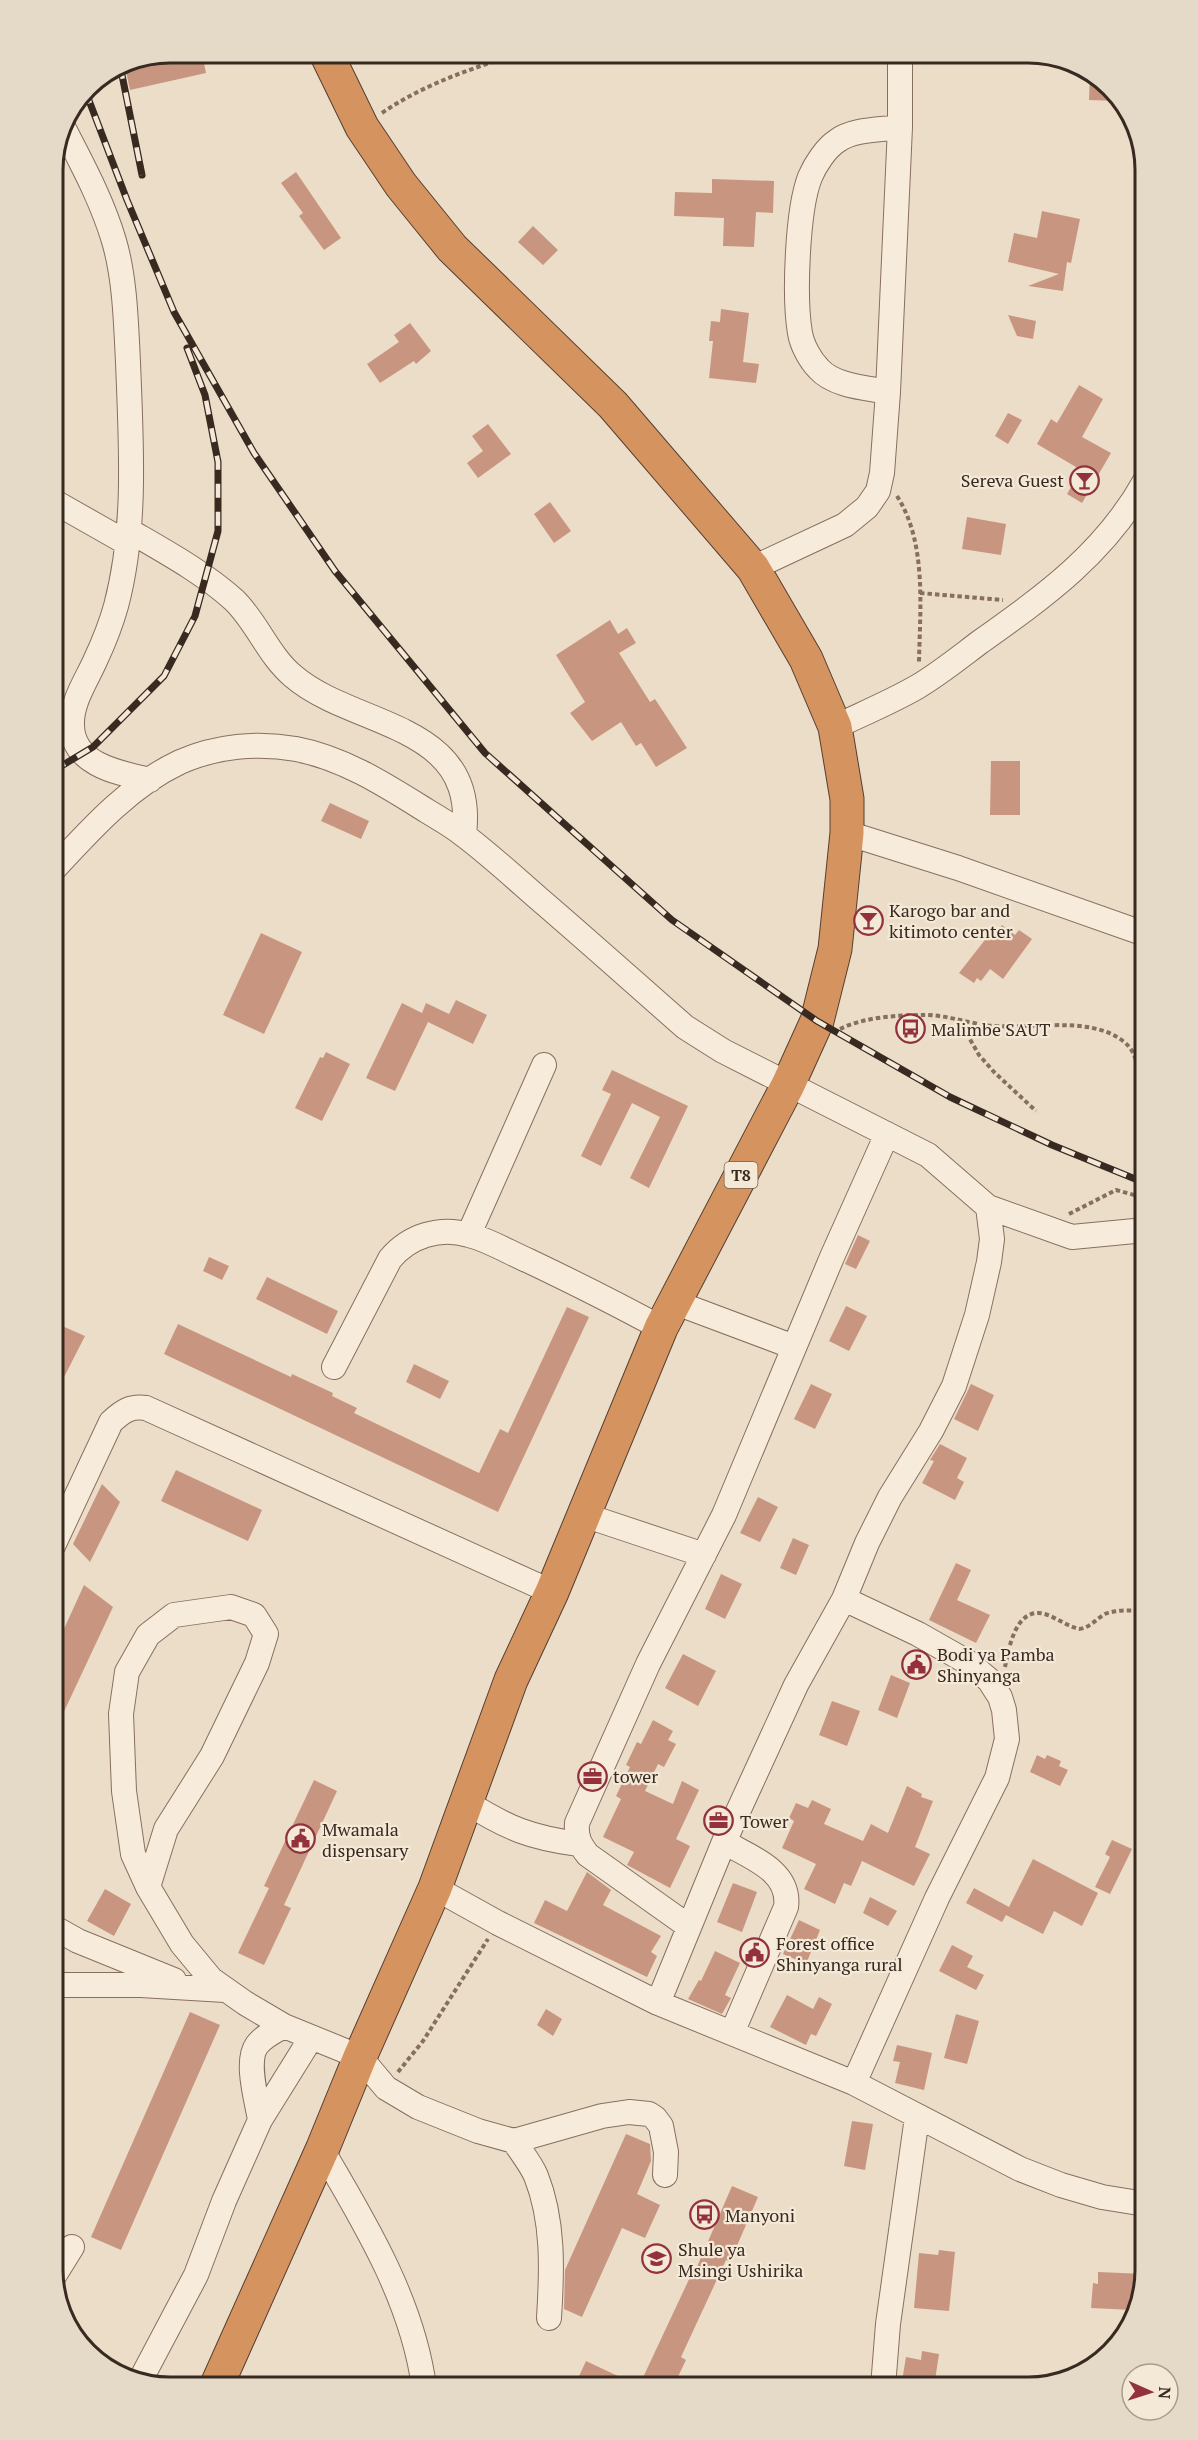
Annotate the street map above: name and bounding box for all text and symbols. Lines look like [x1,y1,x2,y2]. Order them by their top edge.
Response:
bar icon: Sereva Guest [1069,464,1101,496]
place label: Sereva Guest [961,468,1064,492]
place label: Karogo bar and kitimoto center [889,898,1013,943]
bar icon: Karogo bar and kitimoto center [852,904,884,936]
bus stop icon: Malimbe SAUT [894,1013,926,1045]
place label: Malimbe SAUT [931,1017,1050,1041]
road number: T8 [724,1162,758,1188]
place label: Bodi ya Pamba Shinyanga [937,1642,1055,1687]
public building icon: Bodi ya Pamba Shinyanga [900,1648,932,1680]
office icon: tower [576,1760,608,1792]
place label: tower [613,1764,658,1788]
office icon: Tower [703,1805,735,1837]
place label: Tower [740,1809,789,1833]
place label: Mwamala dispensary [322,1817,409,1862]
public building icon: Mwamala dispensary [285,1823,317,1855]
place label: Forest office Shinyanga rural [776,1931,903,1976]
public building icon: Forest office Shinyanga rural [739,1937,771,1969]
bus stop icon: Manyoni [688,2199,720,2231]
place label: Manyoni [725,2203,795,2227]
place label: Shule ya Msingi Ushirika [678,2237,803,2282]
school or university icon: Shule ya Msingi Ushirika [641,2243,673,2275]
north arrow [1120,2362,1180,2422]
text: N [1154,2386,1176,2399]

